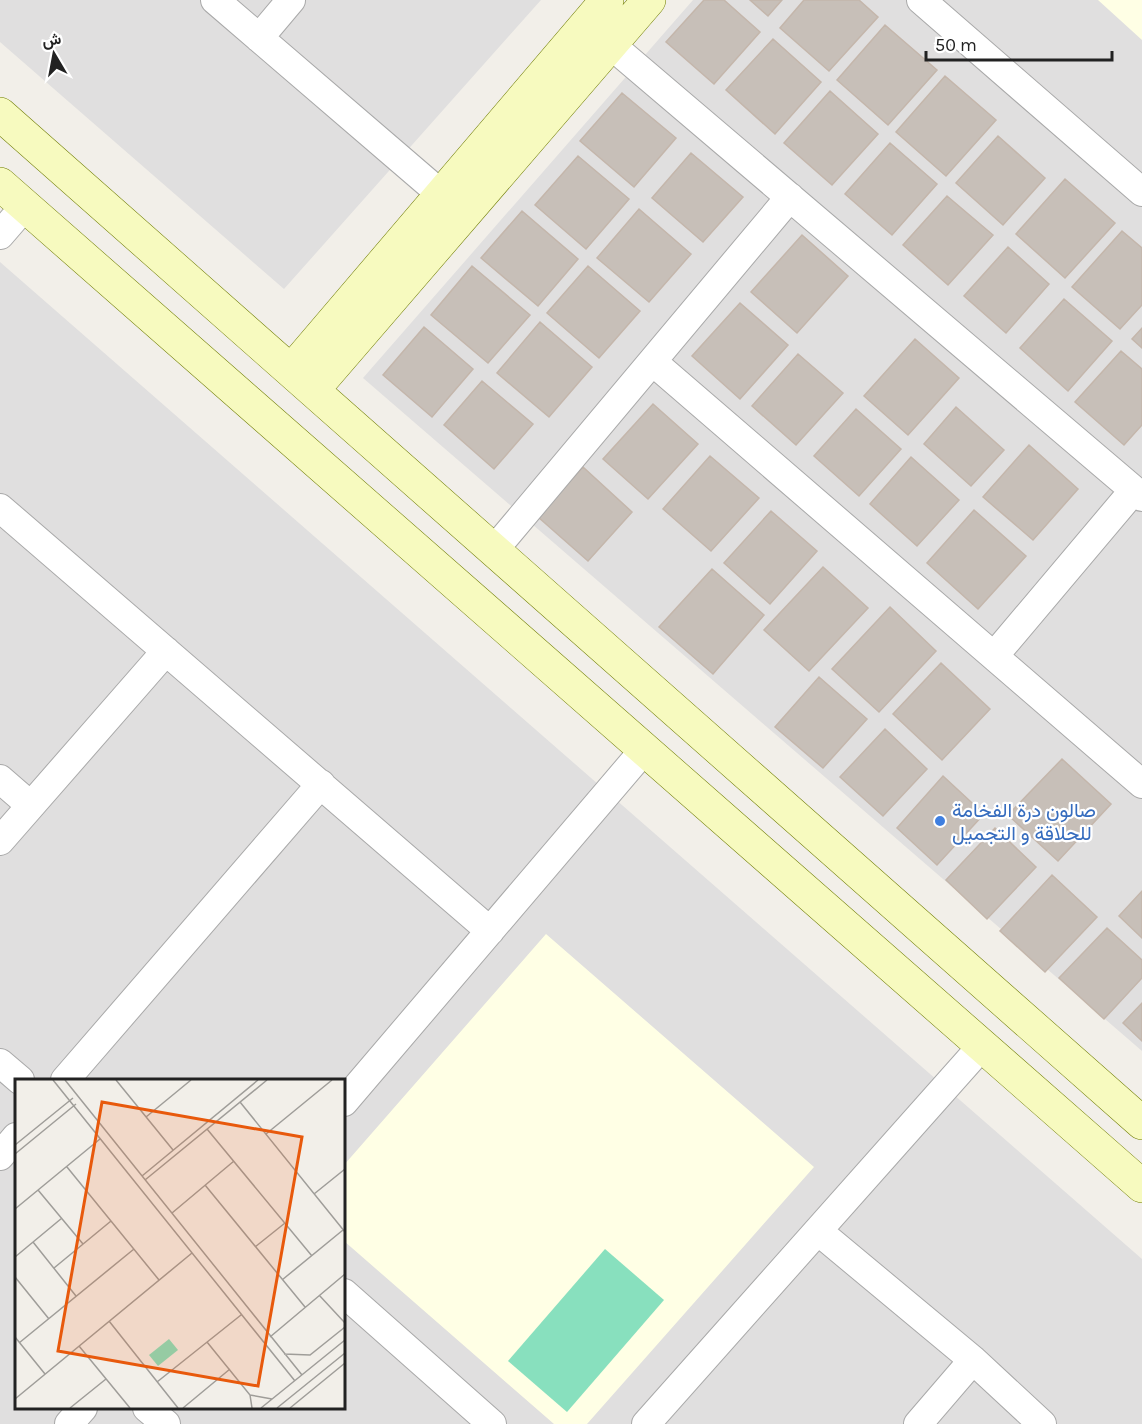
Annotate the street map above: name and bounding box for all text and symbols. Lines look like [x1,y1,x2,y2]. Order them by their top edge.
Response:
north arrow [24,24,84,84]
scale bar [926,24,1112,62]
text: ش [40,29,63,51]
text: 50 m [935,34,977,56]
place label: صالون درة الفخامة للحلاقة و التجميل [952,799,1096,846]
marker: صالون درة الفخامة للحلاقة و التجميل [933,814,947,828]
inset map [15,1079,345,1409]

